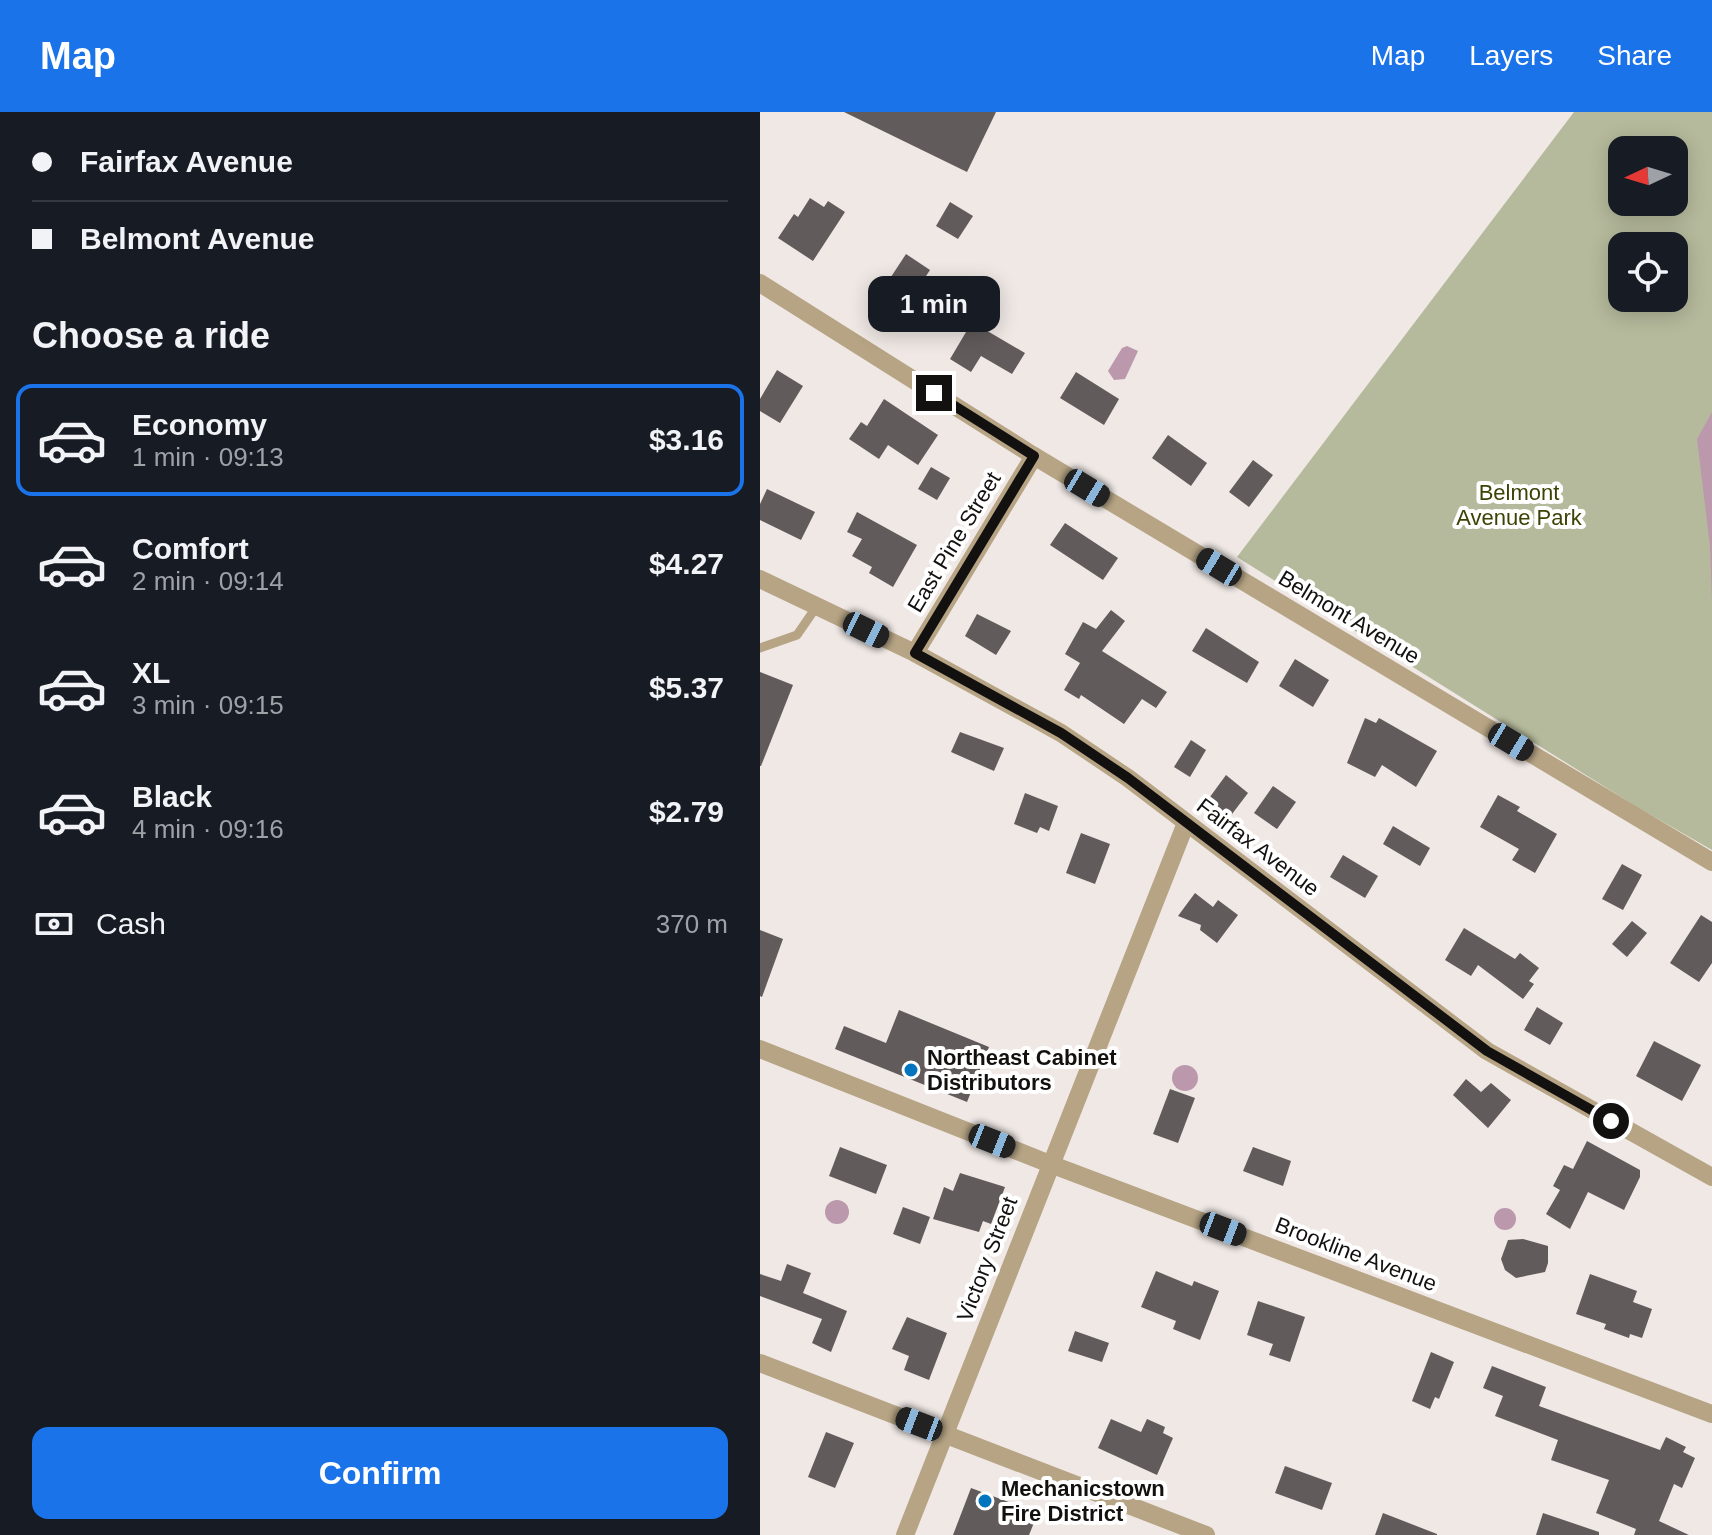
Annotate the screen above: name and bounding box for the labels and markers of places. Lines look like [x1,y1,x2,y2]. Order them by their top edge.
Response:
place label: Northeast Cabinet Distributors [927,1045,1117,1095]
marker: Northeast Cabinet Distributors [902,1061,920,1079]
place label: Mechanicstown Fire District [1001,1476,1165,1526]
marker: Mechanicstown Fire District [976,1492,994,1510]

